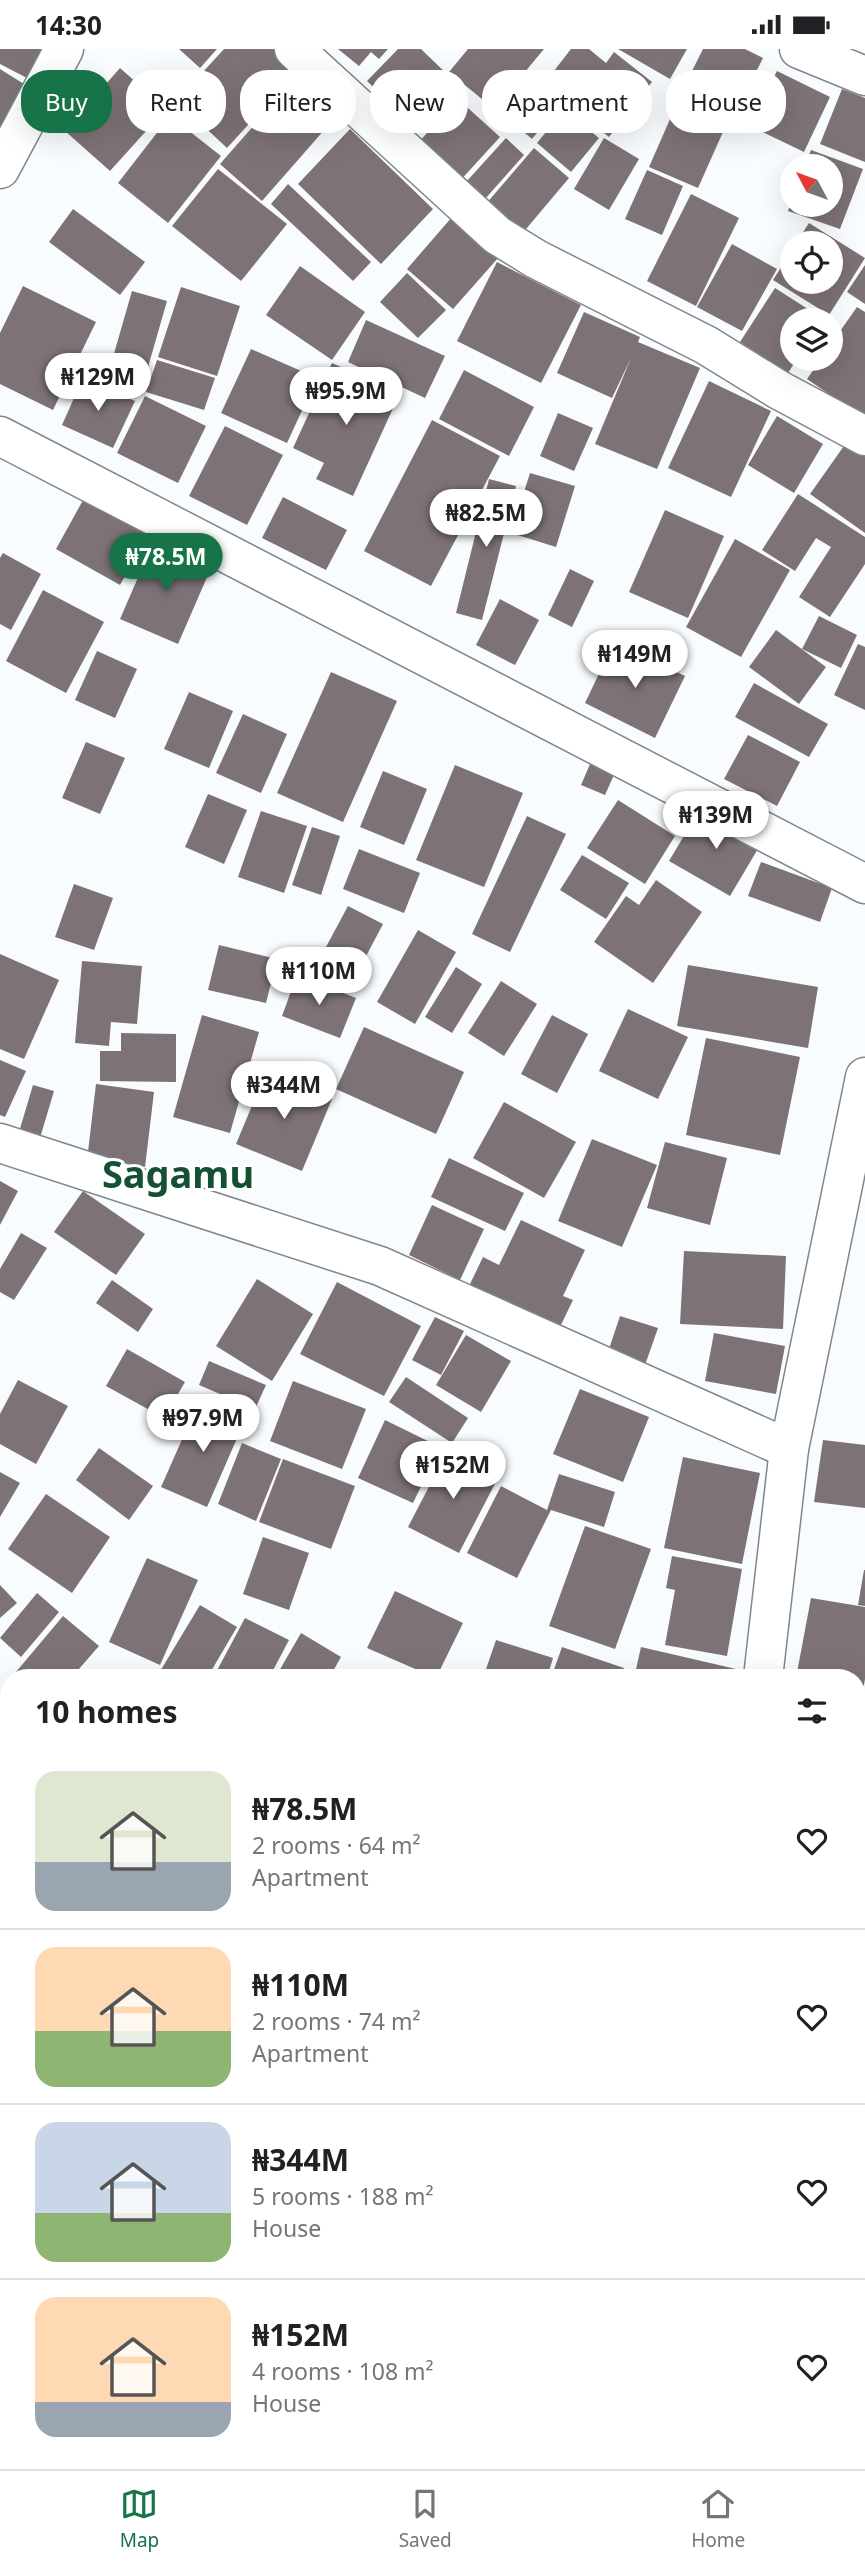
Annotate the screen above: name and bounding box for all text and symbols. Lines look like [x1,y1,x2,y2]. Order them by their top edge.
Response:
text: 14:30 [35,7,102,43]
chip: Buy [21,70,112,133]
chip: Rent [126,70,226,133]
chip: Filters [240,70,356,133]
chip: New [370,70,468,133]
chip: Apartment [482,70,652,133]
chip: House [666,70,786,133]
north arrow [780,154,844,217]
map controls [780,154,843,371]
button: locate [780,231,843,294]
button: layers [780,308,843,371]
pin: ₦129M [49,353,147,413]
text: ₦129M [61,360,135,392]
pin: ₦95.9M [289,367,403,427]
text: ₦95.9M [306,374,386,406]
pin: ₦82.5M [429,489,543,549]
text: ₦82.5M [446,496,526,528]
pin: ₦78.5M [109,533,223,593]
text: ₦78.5M [126,540,206,572]
pin: ₦149M [586,631,684,690]
text: ₦149M [598,637,672,669]
pin: ₦139M [667,791,765,851]
text: ₦139M [679,798,753,830]
pin: ₦110M [270,947,368,1007]
text: ₦110M [282,954,356,986]
pin: ₦344M [235,1061,333,1121]
text: ₦344M [247,1068,321,1100]
district label: Sagamu [102,1147,254,1199]
pin: ₦97.9M [146,1395,260,1454]
text: ₦97.9M [163,1401,243,1433]
pin: ₦152M [404,1441,502,1501]
text: ₦152M [416,1448,490,1480]
text: 10 homes [35,1691,178,1732]
icon: filters [793,1692,831,1730]
text: ₦78.5M [252,1788,357,1829]
icon: home [91,1799,175,1883]
icon: heart [793,1822,831,1860]
text: 2 rooms · 64 m² [252,1829,421,1861]
text: Apartment [252,1861,369,1893]
text: ₦110M [252,1964,349,2005]
icon: home [91,1975,175,2059]
icon: heart [793,1998,831,2036]
text: 2 rooms · 74 m² [252,2005,421,2037]
text: Apartment [252,2037,369,2069]
text: ₦344M [252,2139,349,2180]
icon: home [91,2150,175,2234]
icon: heart [793,2173,831,2211]
text: 5 rooms · 188 m² [252,2180,434,2212]
text: House [252,2212,321,2244]
text: ₦152M [252,2314,349,2355]
icon: home [91,2325,175,2409]
icon: heart [793,2348,831,2386]
text: 4 rooms · 108 m² [252,2355,434,2387]
text: House [252,2387,321,2419]
tab: Map [120,2485,159,2553]
tab: Saved [399,2485,452,2553]
tab: Home [691,2485,745,2553]

